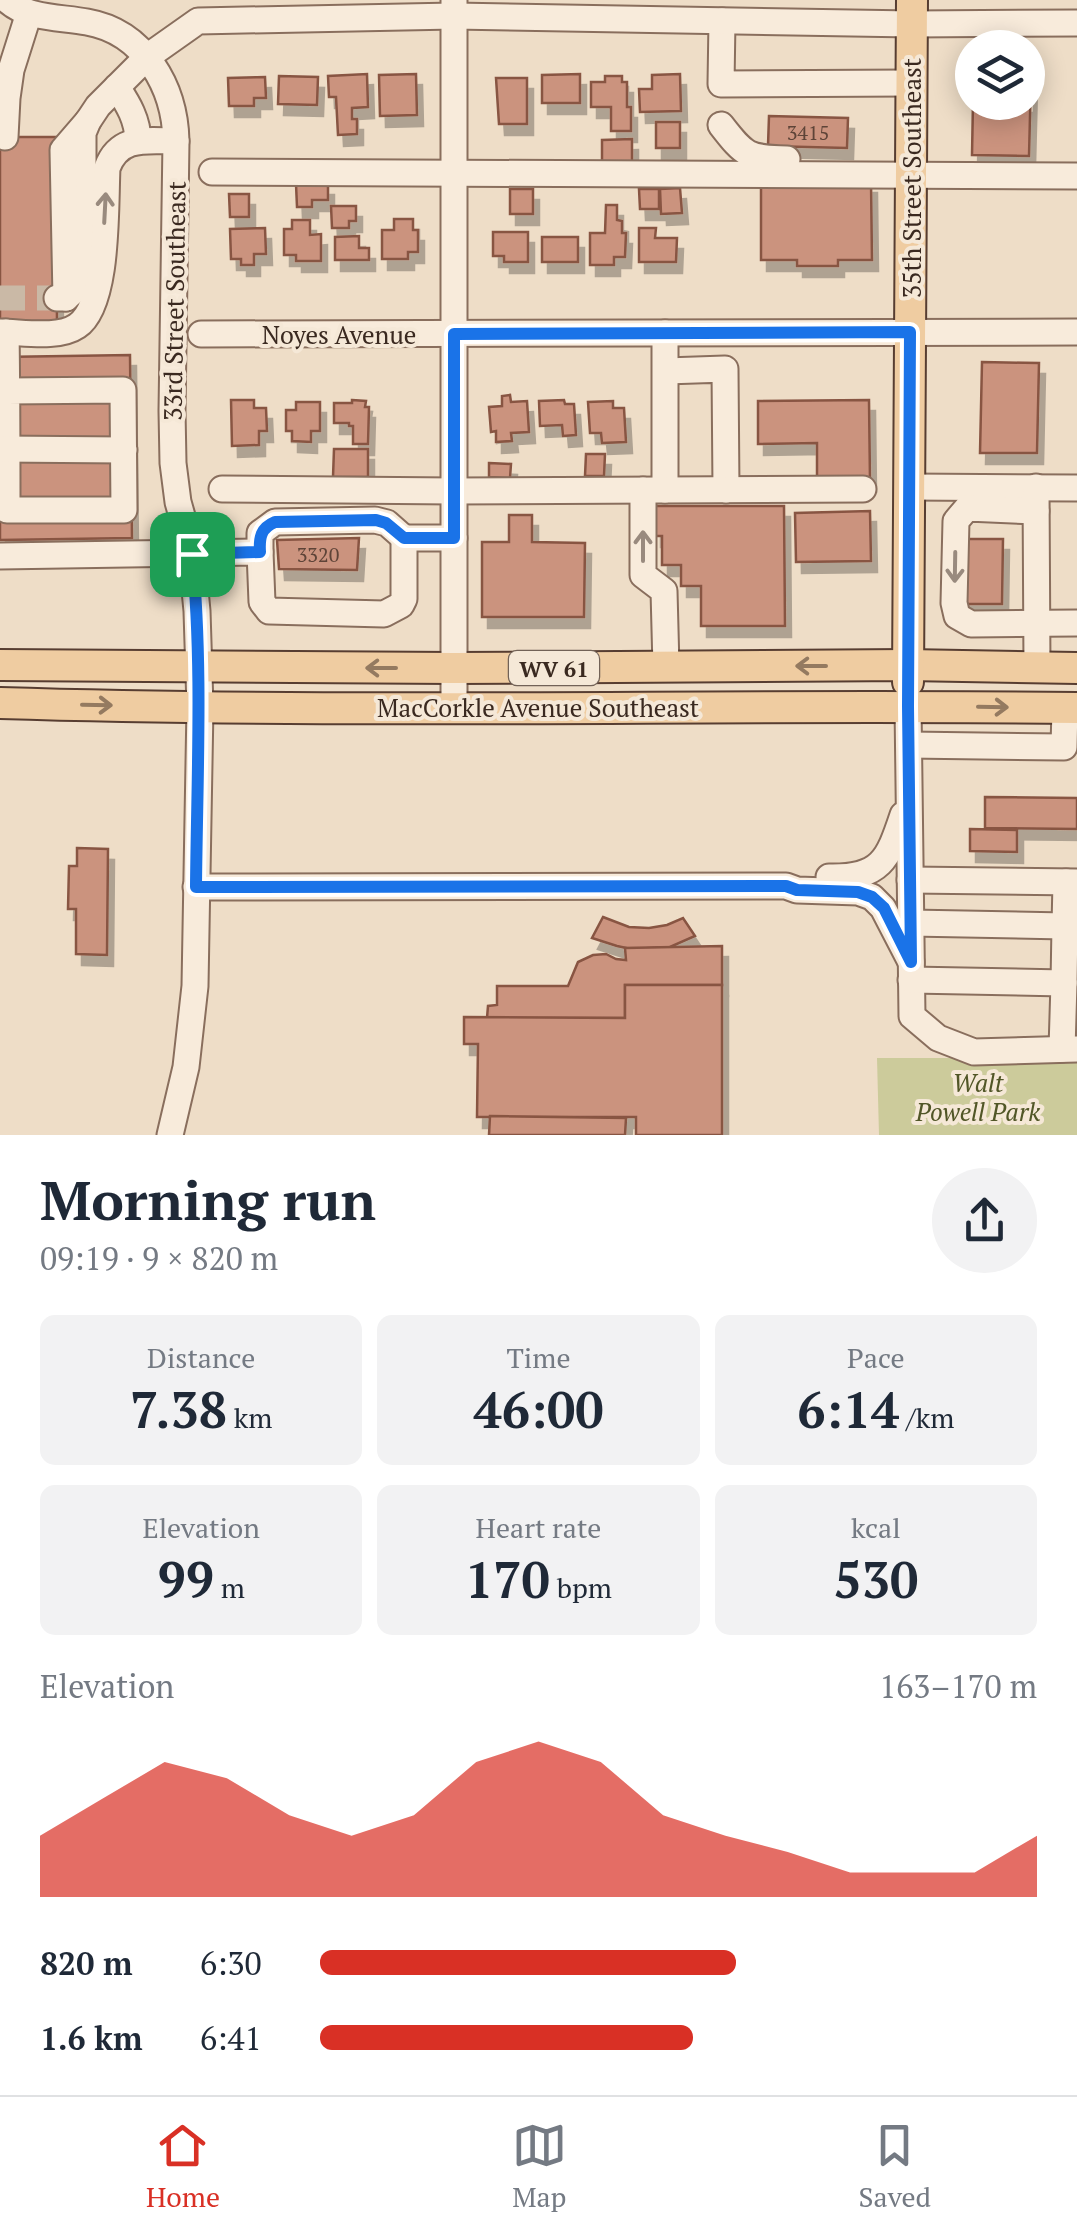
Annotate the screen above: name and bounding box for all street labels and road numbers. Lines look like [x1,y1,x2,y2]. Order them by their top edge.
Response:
street label: 35th Street Southeast [895,58,928,298]
street label: 33rd Street Southeast [155,181,193,421]
street label: Noyes Avenue [262,318,416,351]
road number: WV 61 [509,651,599,685]
street label: MacCorkle Avenue Southeast [377,691,699,724]

